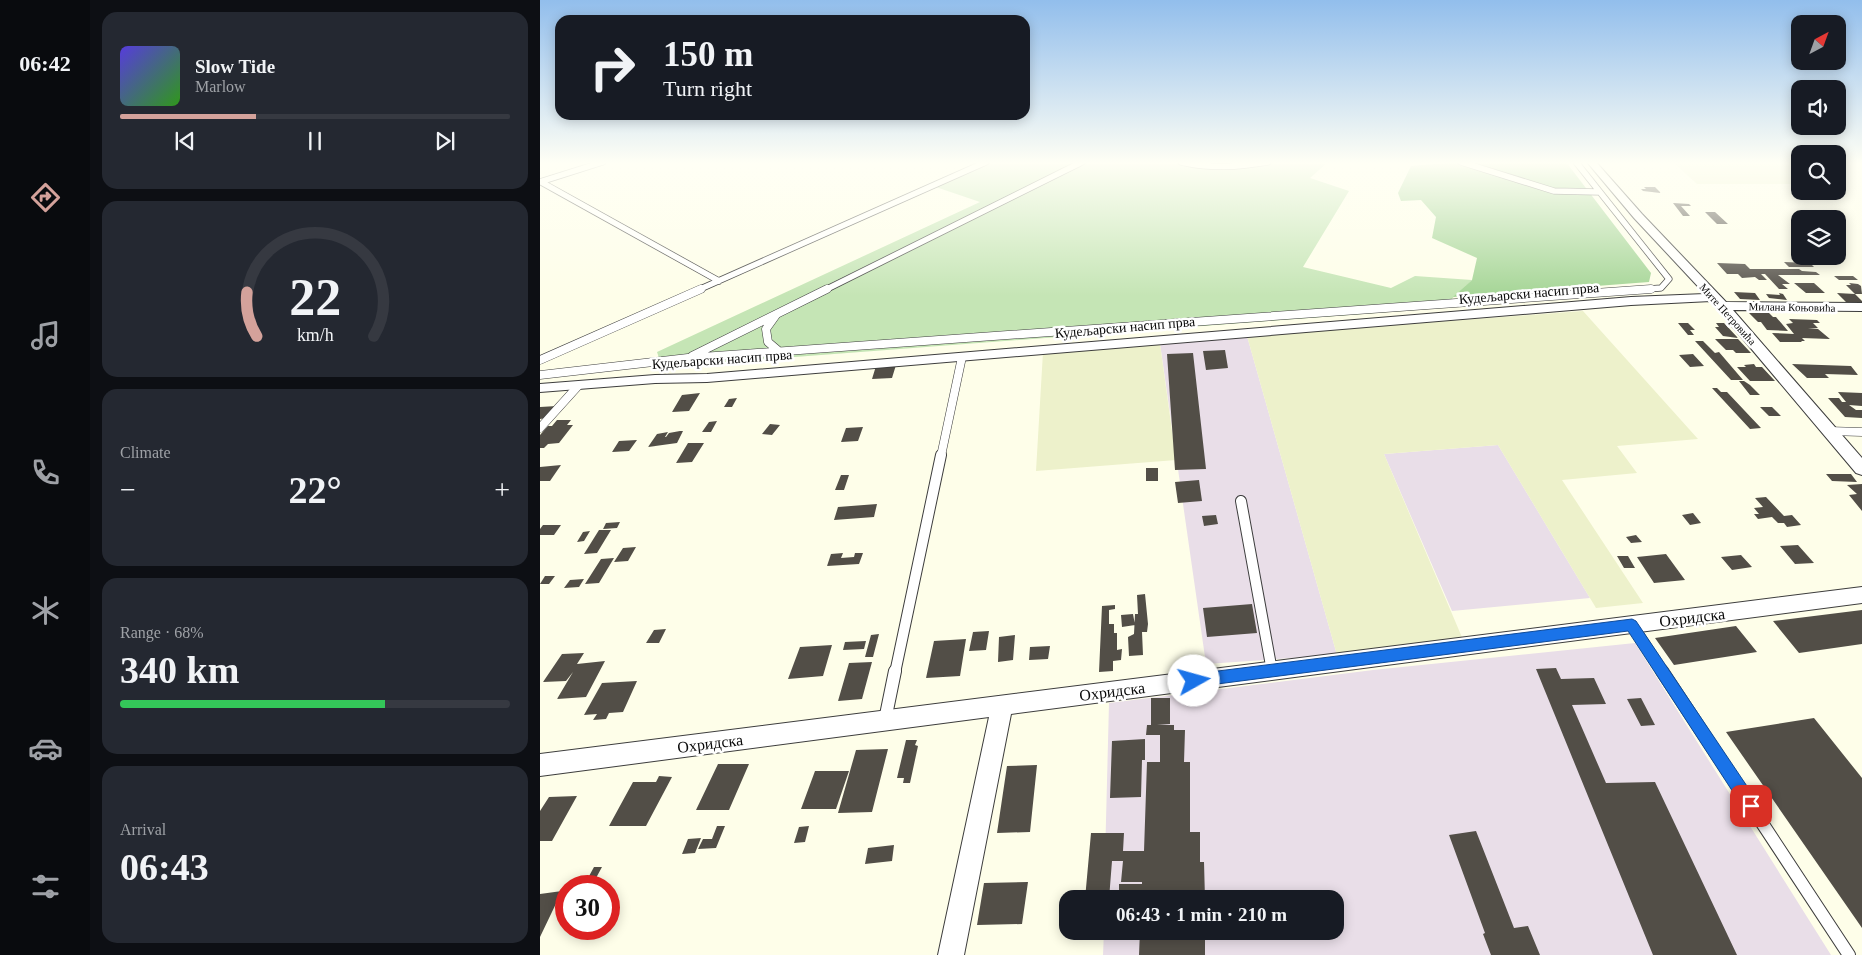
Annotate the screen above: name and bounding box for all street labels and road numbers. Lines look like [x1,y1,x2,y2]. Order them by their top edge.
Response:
street label: Кудељарски насип прва [1458,280,1601,307]
street label: Мите Петровића [1697,281,1759,347]
street label: Милана Коњовића [1749,300,1836,314]
street label: Кудељарски насип прва [1054,314,1197,341]
street label: Кудељарски насип прва [651,347,794,372]
street label: Охридска [1658,605,1726,631]
street label: Охридска [1078,679,1146,705]
street label: Охридска [676,731,744,757]

